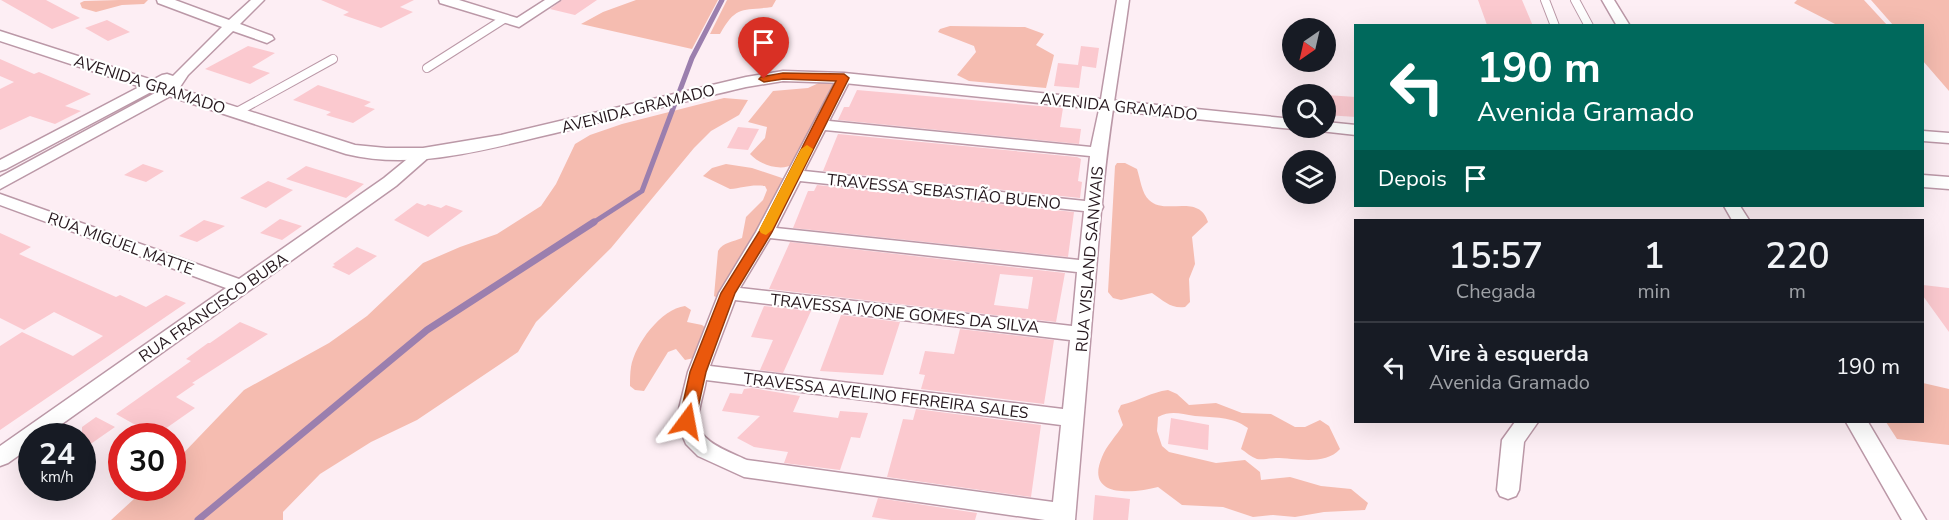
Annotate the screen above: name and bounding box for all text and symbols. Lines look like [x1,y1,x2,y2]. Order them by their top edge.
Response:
pin [738,17,789,79]
north arrow [1282,18,1336,72]
map controls [1282,18,1336,204]
icon: arrive [747,26,780,59]
text: 190 m [1477,40,1601,97]
icon: left [1378,48,1456,126]
street label: AVENIDA GRAMADO [71,50,228,120]
street label: AVENIDA GRAMADO [559,79,717,139]
button: search [1282,84,1336,138]
street label: AVENIDA GRAMADO [1039,88,1199,126]
text: Avenida Gramado [1477,94,1694,131]
button: layers [1282,150,1336,204]
icon: arrive [1459,162,1492,195]
text: Depois [1378,164,1447,194]
street label: RUA VISLAND SANWAIS [1071,165,1109,353]
street label: TRAVESSA SEBASTIÃO BUENO [826,169,1062,215]
street label: RUA MIGUEL MATTE [44,207,197,281]
text: 15:57 [1448,232,1543,281]
text: 1 [1643,232,1665,281]
text: 220 [1765,232,1830,281]
street label: RUA FRANCISCO BUBA [135,248,293,368]
text: Chegada [1456,278,1536,305]
text: min [1638,278,1671,305]
text: m [1789,278,1806,305]
street label: TRAVESSA IVONE GOMES DA SILVA [769,289,1041,339]
text: Vire à esquerda [1429,339,1589,369]
icon: left [1378,351,1411,384]
text: 190 m [1836,352,1900,382]
street label: TRAVESSA AVELINO FERREIRA SALES [742,368,1030,424]
text: Avenida Gramado [1429,369,1590,396]
position arrow [655,389,719,453]
speed limit sign: 30 [108,423,186,501]
text: 24 [39,434,75,475]
text: km/h [40,467,74,487]

